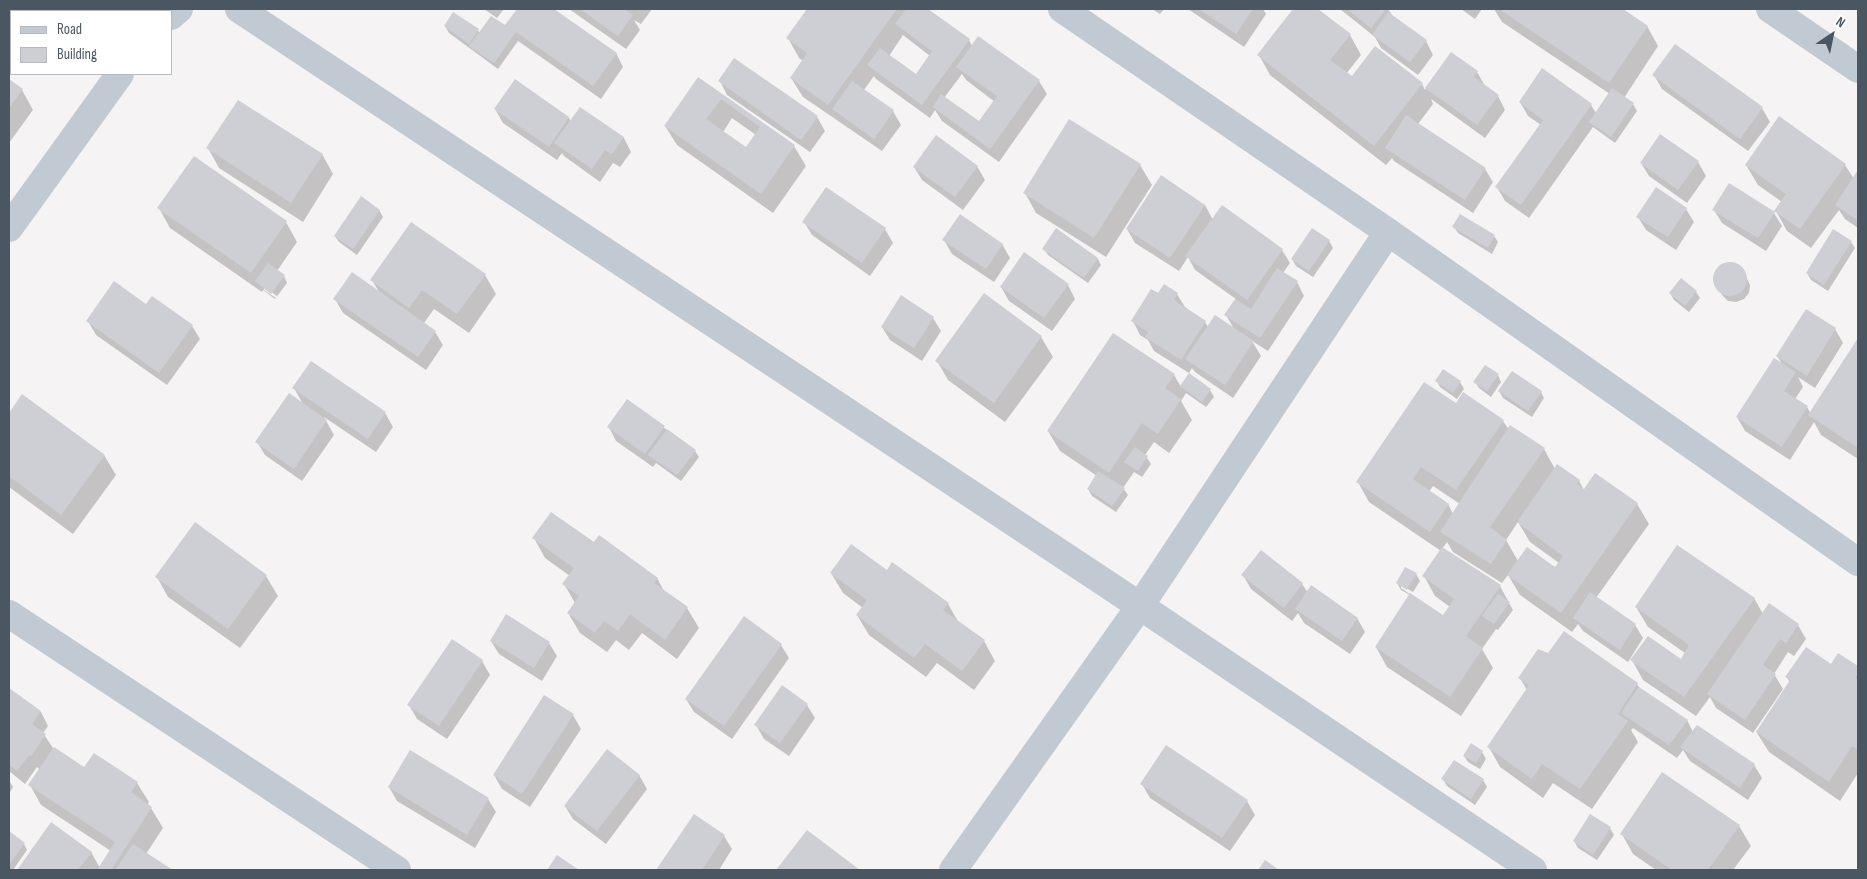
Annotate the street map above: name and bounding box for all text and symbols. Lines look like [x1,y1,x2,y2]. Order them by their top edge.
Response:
legend [10,10,172,75]
north arrow [1807,10,1857,60]
text: N [1833,13,1849,31]
text: Road [57,20,82,39]
text: Building [57,45,97,64]

